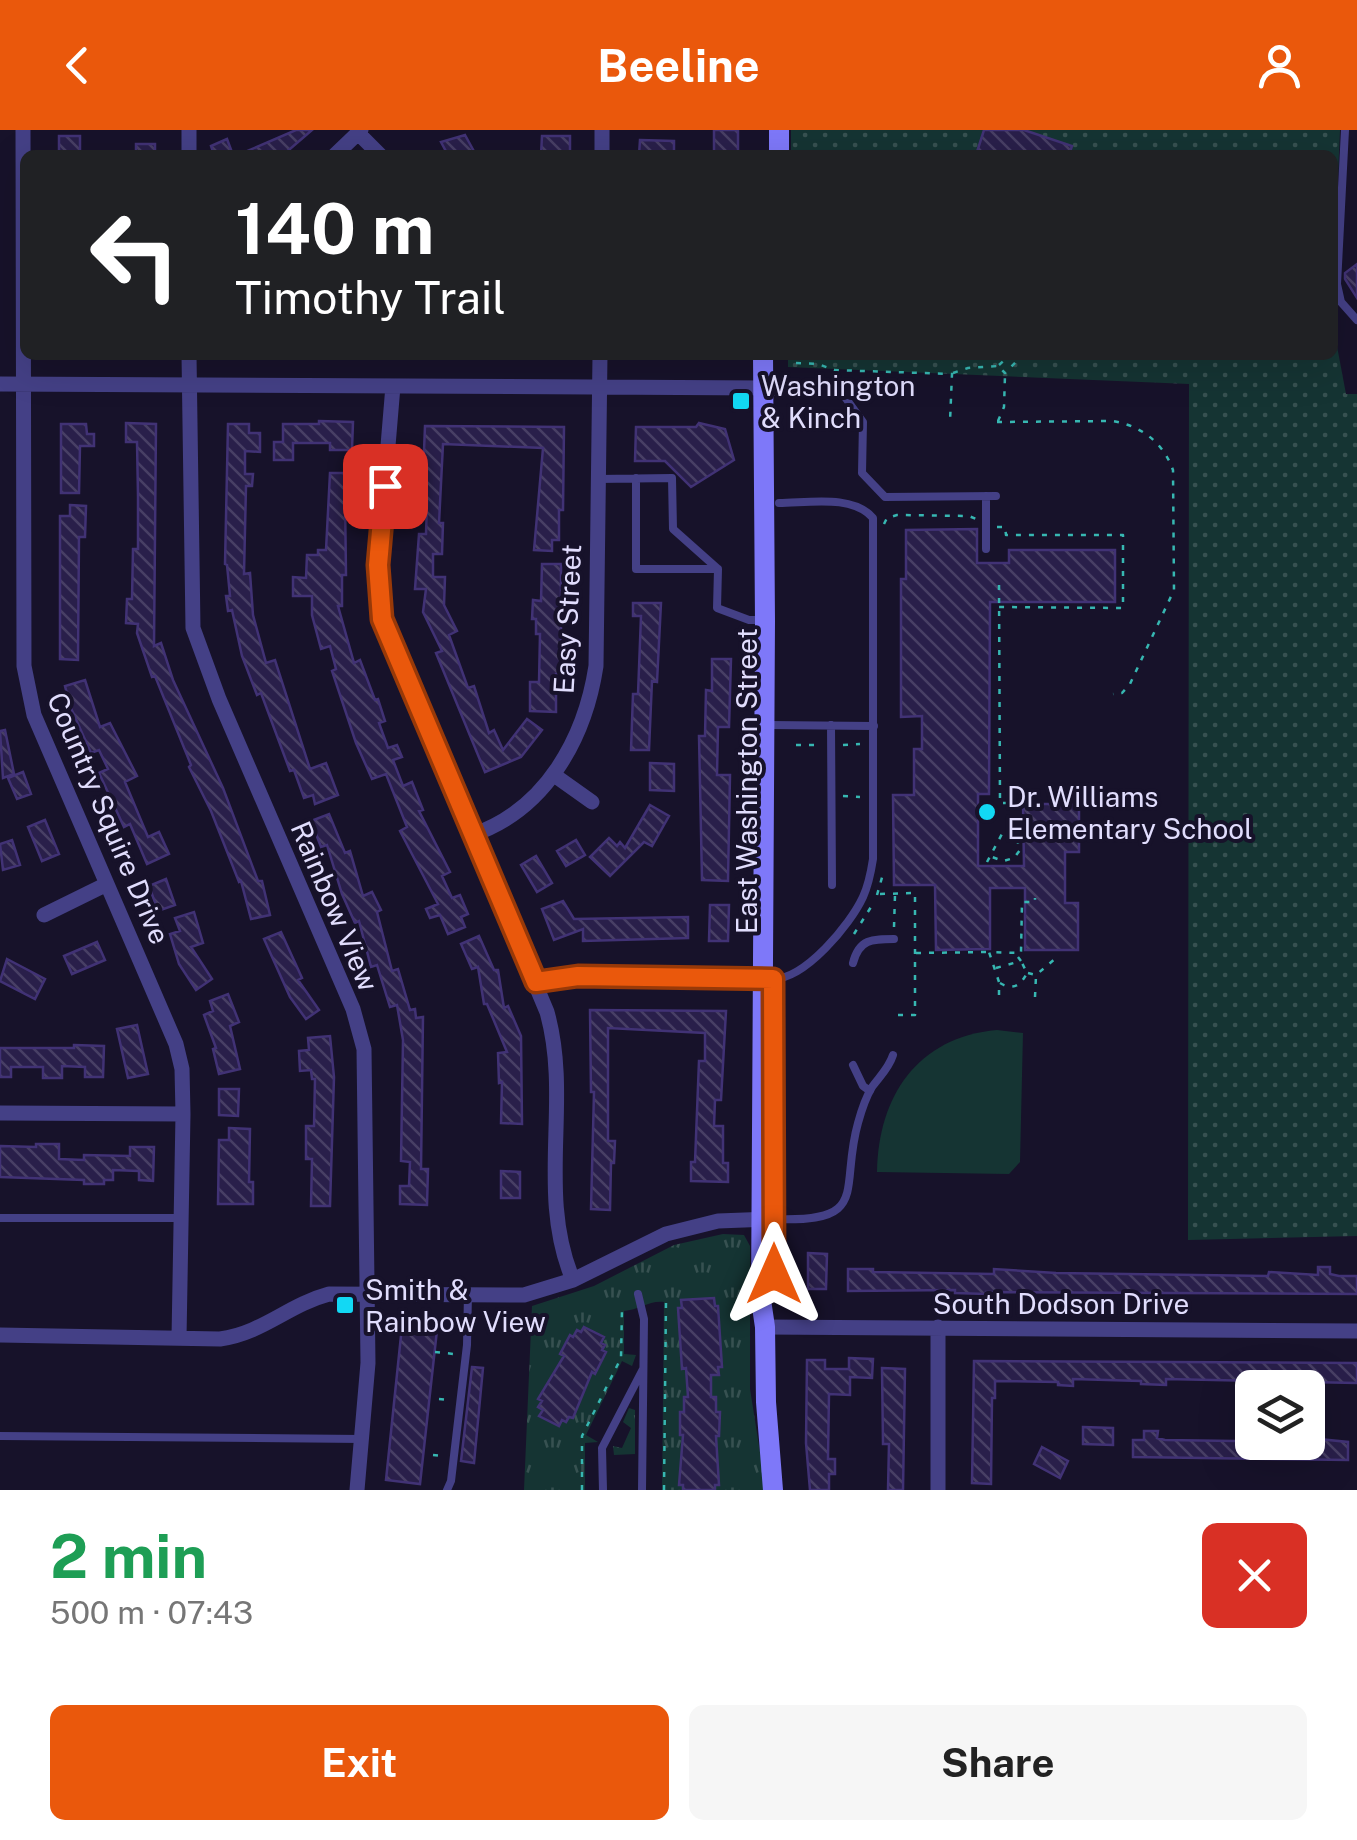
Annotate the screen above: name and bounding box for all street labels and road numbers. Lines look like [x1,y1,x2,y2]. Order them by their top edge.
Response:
street label: Easy Street [547,543,587,695]
street label: East Washington Street [730,628,763,934]
street label: Country Squire Drive [41,687,177,949]
street label: Rainbow View [284,816,386,996]
street label: South Dodson Drive [933,1287,1189,1320]

